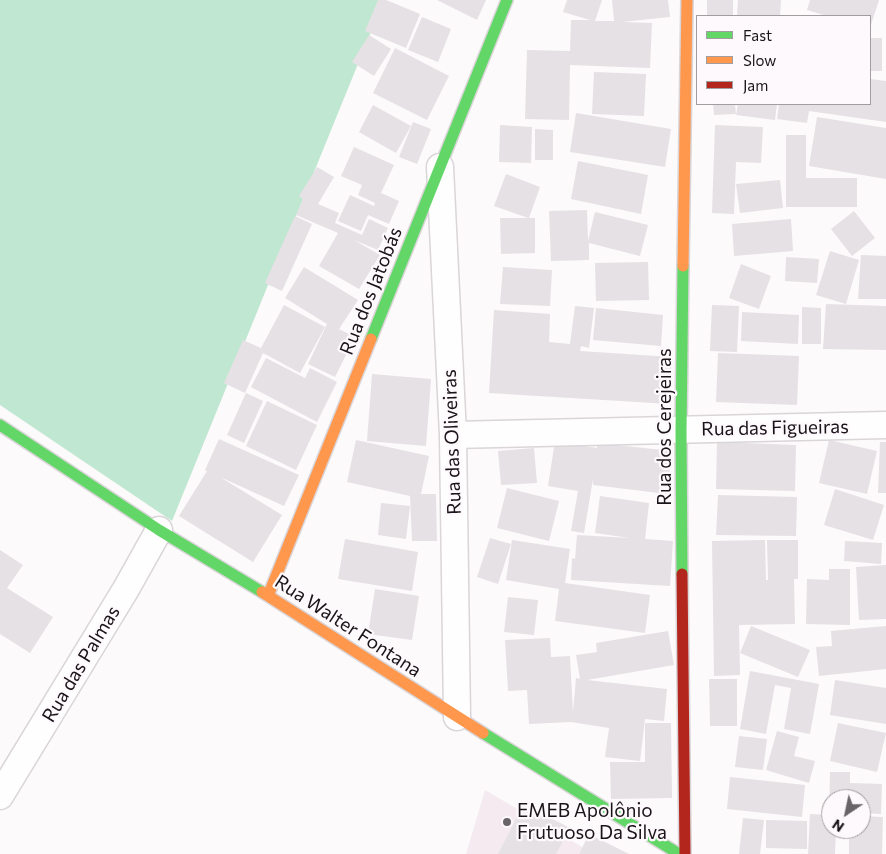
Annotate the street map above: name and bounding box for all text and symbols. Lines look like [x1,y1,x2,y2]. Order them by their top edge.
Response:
legend [696,15,871,105]
text: Fast [743,26,772,44]
text: Slow [743,51,776,69]
text: Jam [743,76,768,94]
street label: Rua dos Jatobás [335,224,407,358]
street label: Rua dos Cerejeiras [654,348,676,506]
street label: Rua das Oliveiras [438,369,466,515]
street label: Rua das Figueiras [701,415,849,441]
street label: Rua Walter Fontana [270,570,426,682]
street label: Rua das Palmas [37,602,125,726]
north arrow [821,789,871,839]
place label: EMEB Apolônio Frutuoso Da Silva [517,800,667,844]
marker: EMEB Apolônio Frutuoso Da Silva [501,816,513,828]
text: N [829,816,847,836]

